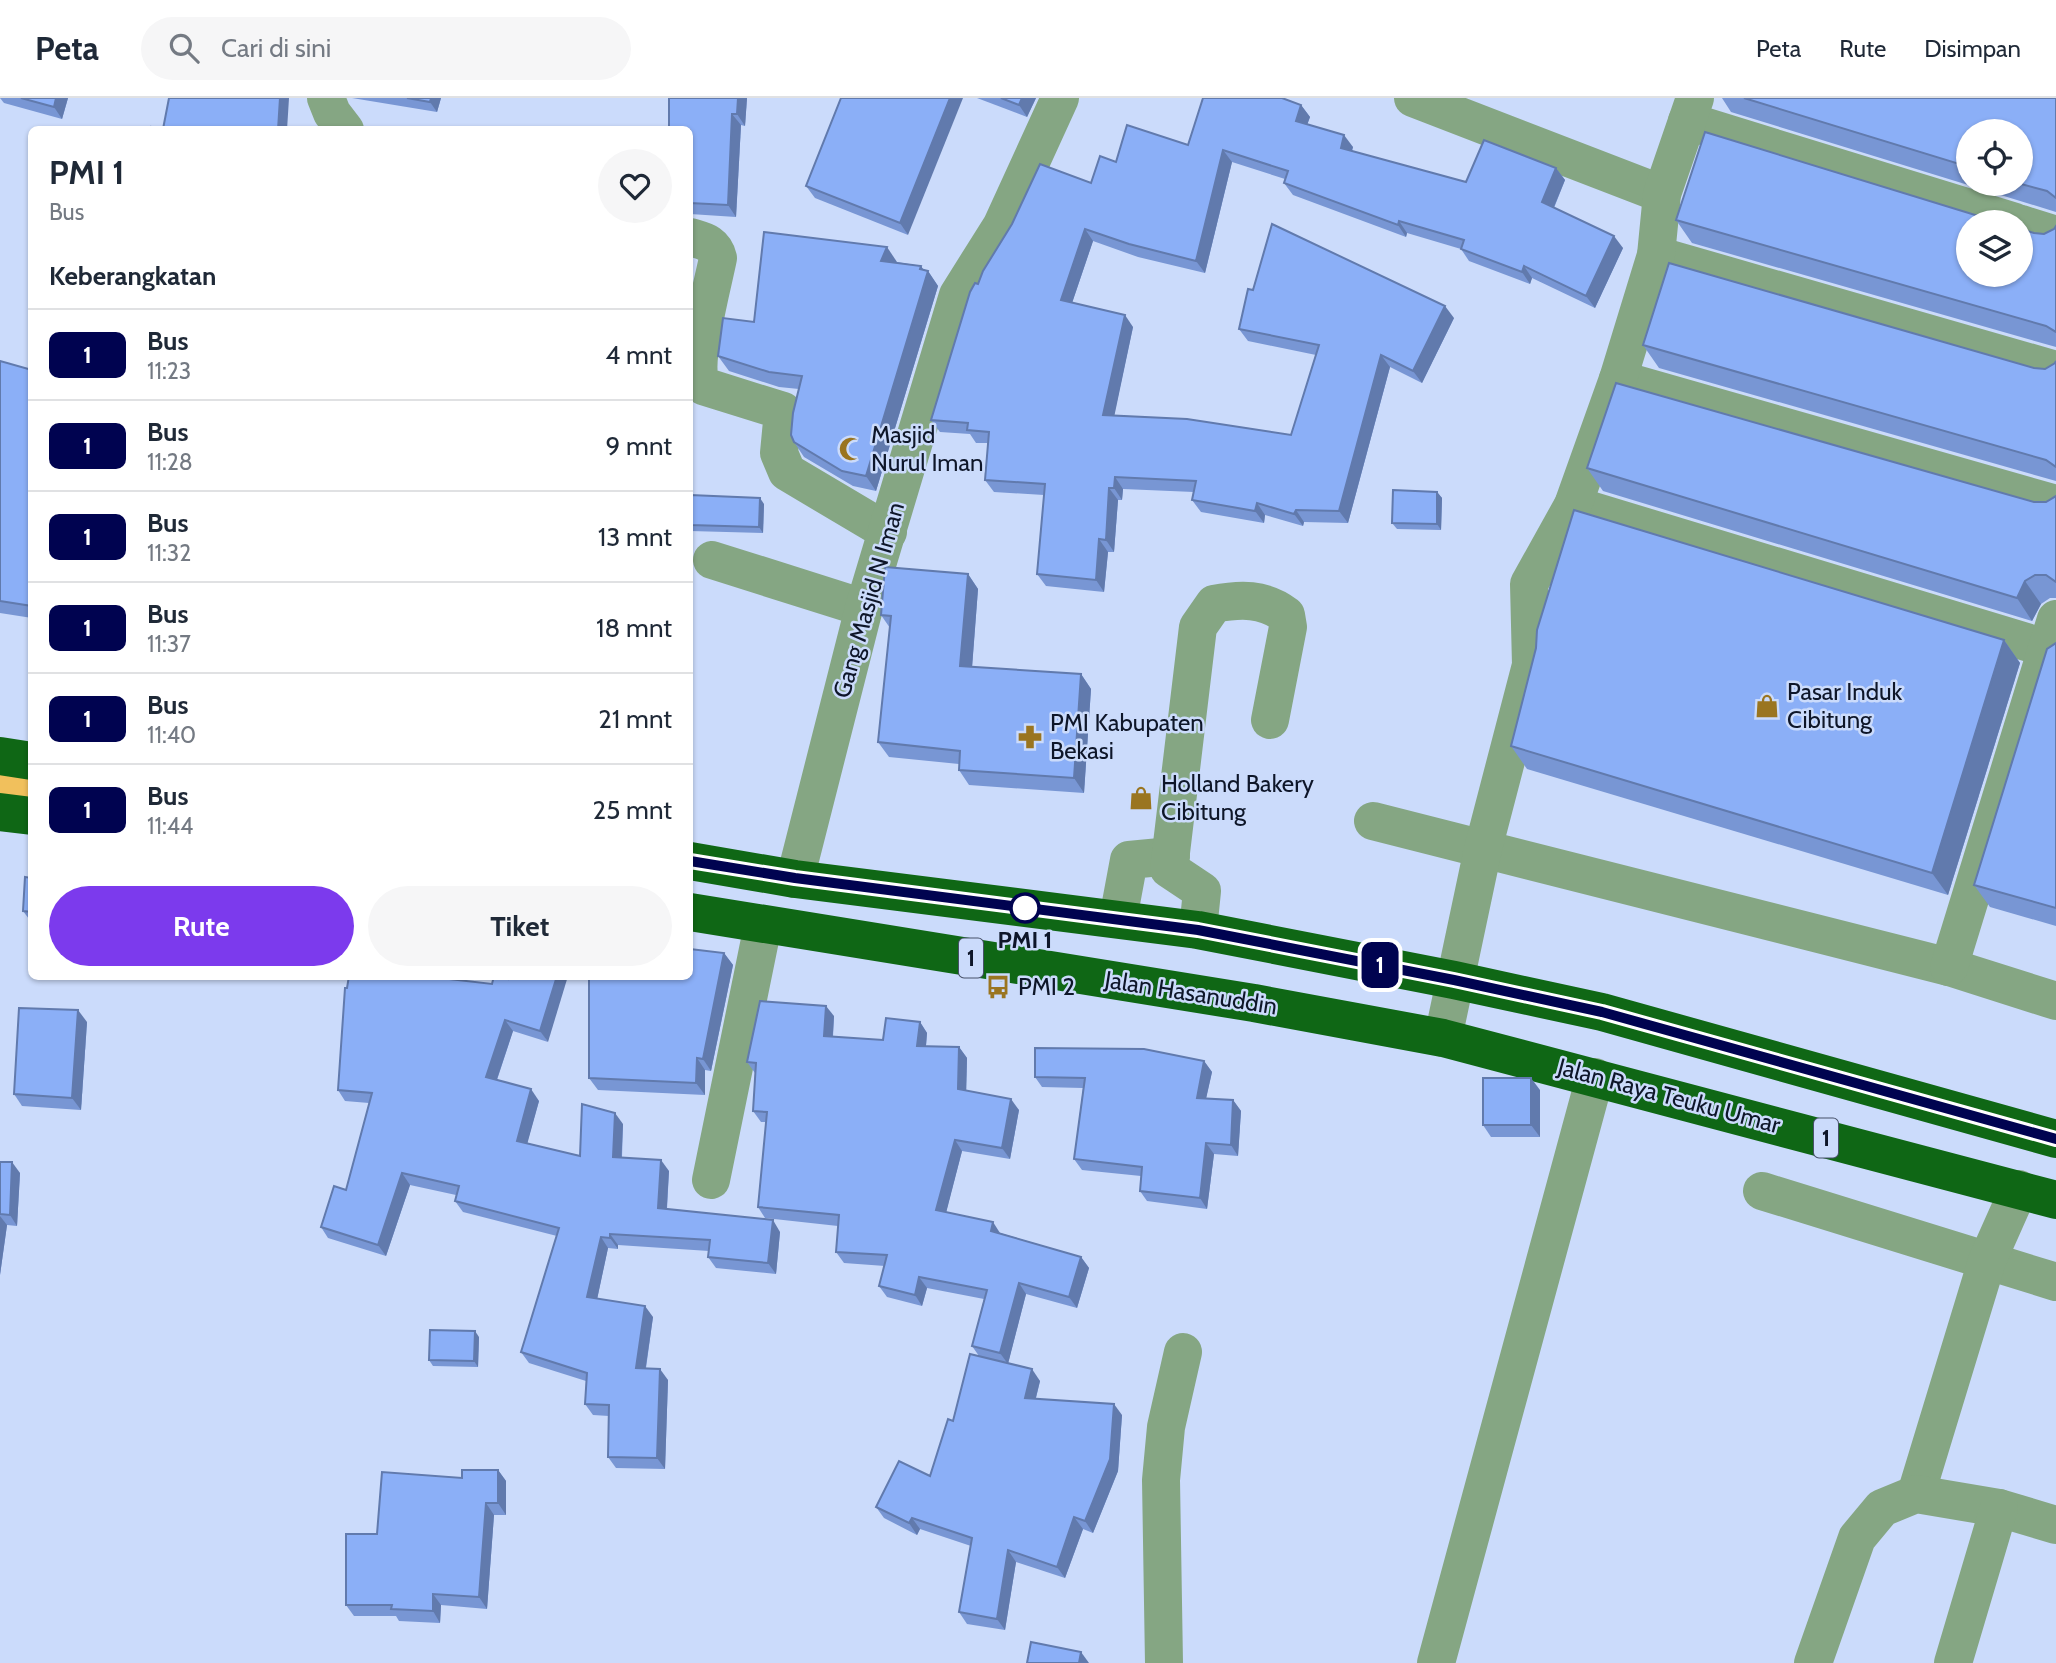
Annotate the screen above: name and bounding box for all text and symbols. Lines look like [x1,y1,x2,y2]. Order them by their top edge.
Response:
search box [141,17,631,80]
text: Peta [35,28,99,68]
icon: search [165,29,203,67]
text: Cari di sini [221,32,331,64]
text: Peta [1756,34,1801,63]
text: Rute [1839,34,1886,63]
text: Disimpan [1924,34,2021,63]
map controls [1956,119,2033,287]
button: locate [1956,119,2033,196]
button: heart [598,149,672,223]
text: PMI 1 [49,152,125,192]
text: Bus [49,198,84,226]
button: layers [1956,210,2033,287]
text: Keberangkatan [49,260,216,292]
text: Bus [147,325,188,357]
text: 4 mnt [605,339,672,371]
text: 1 [83,340,92,369]
text: 11:23 [147,357,191,385]
text: Bus [147,416,188,448]
place label: Masjid Nurul Iman [871,420,983,477]
text: 9 mnt [605,430,672,462]
text: 1 [83,431,92,460]
mosque icon: Masjid Nurul Iman [837,435,865,463]
text: 11:28 [147,448,193,476]
street label: Gang Masjid N Iman [827,499,910,701]
text: Bus [147,507,188,539]
text: 13 mnt [598,521,672,553]
text: 1 [83,522,92,551]
text: 11:32 [147,539,191,567]
text: Bus [147,598,188,630]
text: 18 mnt [596,612,672,644]
text: 1 [83,613,92,642]
text: 11:37 [147,630,191,658]
place label: Pasar Induk Cibitung [1787,677,1903,734]
text: Bus [147,689,188,721]
shop icon: Pasar Induk Cibitung [1753,692,1781,720]
text: 21 mnt [598,703,672,735]
text: 1 [83,704,92,733]
place label: PMI Kabupaten Bekasi [1050,708,1204,765]
text: 11:40 [147,721,196,749]
pharmacy icon: PMI Kabupaten Bekasi [1016,723,1044,751]
place label: Holland Bakery Cibitung [1161,769,1314,826]
text: Bus [147,780,188,812]
shop icon: Holland Bakery Cibitung [1127,784,1155,812]
text: 25 mnt [593,794,672,826]
text: 1 [83,795,92,824]
text: 11:44 [147,812,193,840]
button: Rute [49,886,354,966]
button: Tiket [368,886,672,966]
marker: PMI 1 [1010,893,1040,923]
place label: PMI 1 [998,925,1052,954]
road number: 1 [959,938,983,978]
line badge: 1 [1357,942,1403,988]
text: 1 [1376,950,1384,979]
street label: Jalan Hasanuddin [1102,964,1279,1020]
place label: PMI 2 [1018,972,1075,1001]
bus stop icon: PMI 2 [984,973,1012,1001]
street label: Jalan Raya Teuku Umar [1554,1052,1784,1139]
road number: 1 [1814,1119,1838,1158]

